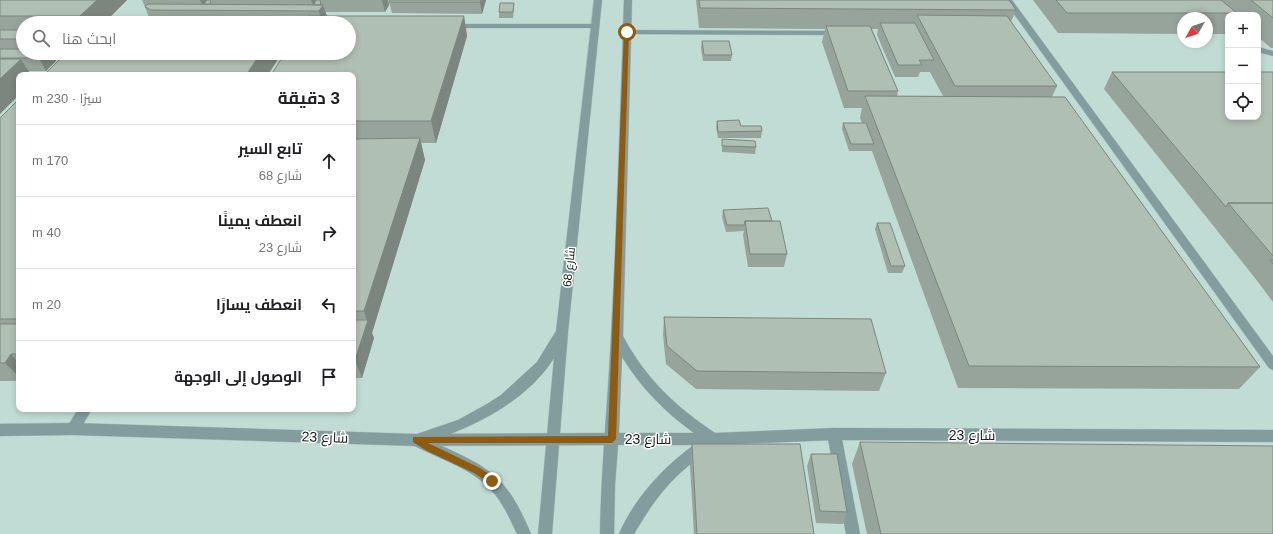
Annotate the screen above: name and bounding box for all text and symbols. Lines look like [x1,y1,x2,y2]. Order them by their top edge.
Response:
north arrow [1177,12,1213,48]
map controls [1225,12,1261,120]
button: + [1225,12,1261,48]
search box [16,16,356,60]
route start [618,23,636,41]
icon: search [30,27,52,49]
text: ابحث هنا [62,30,116,47]
button: − [1225,48,1261,84]
button: locate [1225,84,1261,120]
text: 3 دقيقة [278,89,340,108]
text: سيرًا · 230 m [32,91,102,106]
text: تابع السير [238,140,302,157]
icon: ahead [318,150,340,172]
text: 170 m [32,153,68,168]
text: شارع 68 [259,168,302,183]
text: انعطف يمينًا [218,212,302,229]
icon: right [318,222,340,244]
text: 40 m [32,225,61,240]
text: شارع 23 [259,240,302,255]
street label: شارع 68 [560,246,579,288]
icon: left [318,294,340,316]
text: انعطف يسارًا [216,296,302,313]
text: 20 m [32,297,61,312]
icon: arrive [318,366,340,388]
text: الوصول إلى الوجهة [174,368,302,385]
street label: شارع 23 [949,427,995,444]
street label: شارع 23 [301,428,349,447]
street label: شارع 23 [625,431,671,448]
route end [483,472,501,490]

